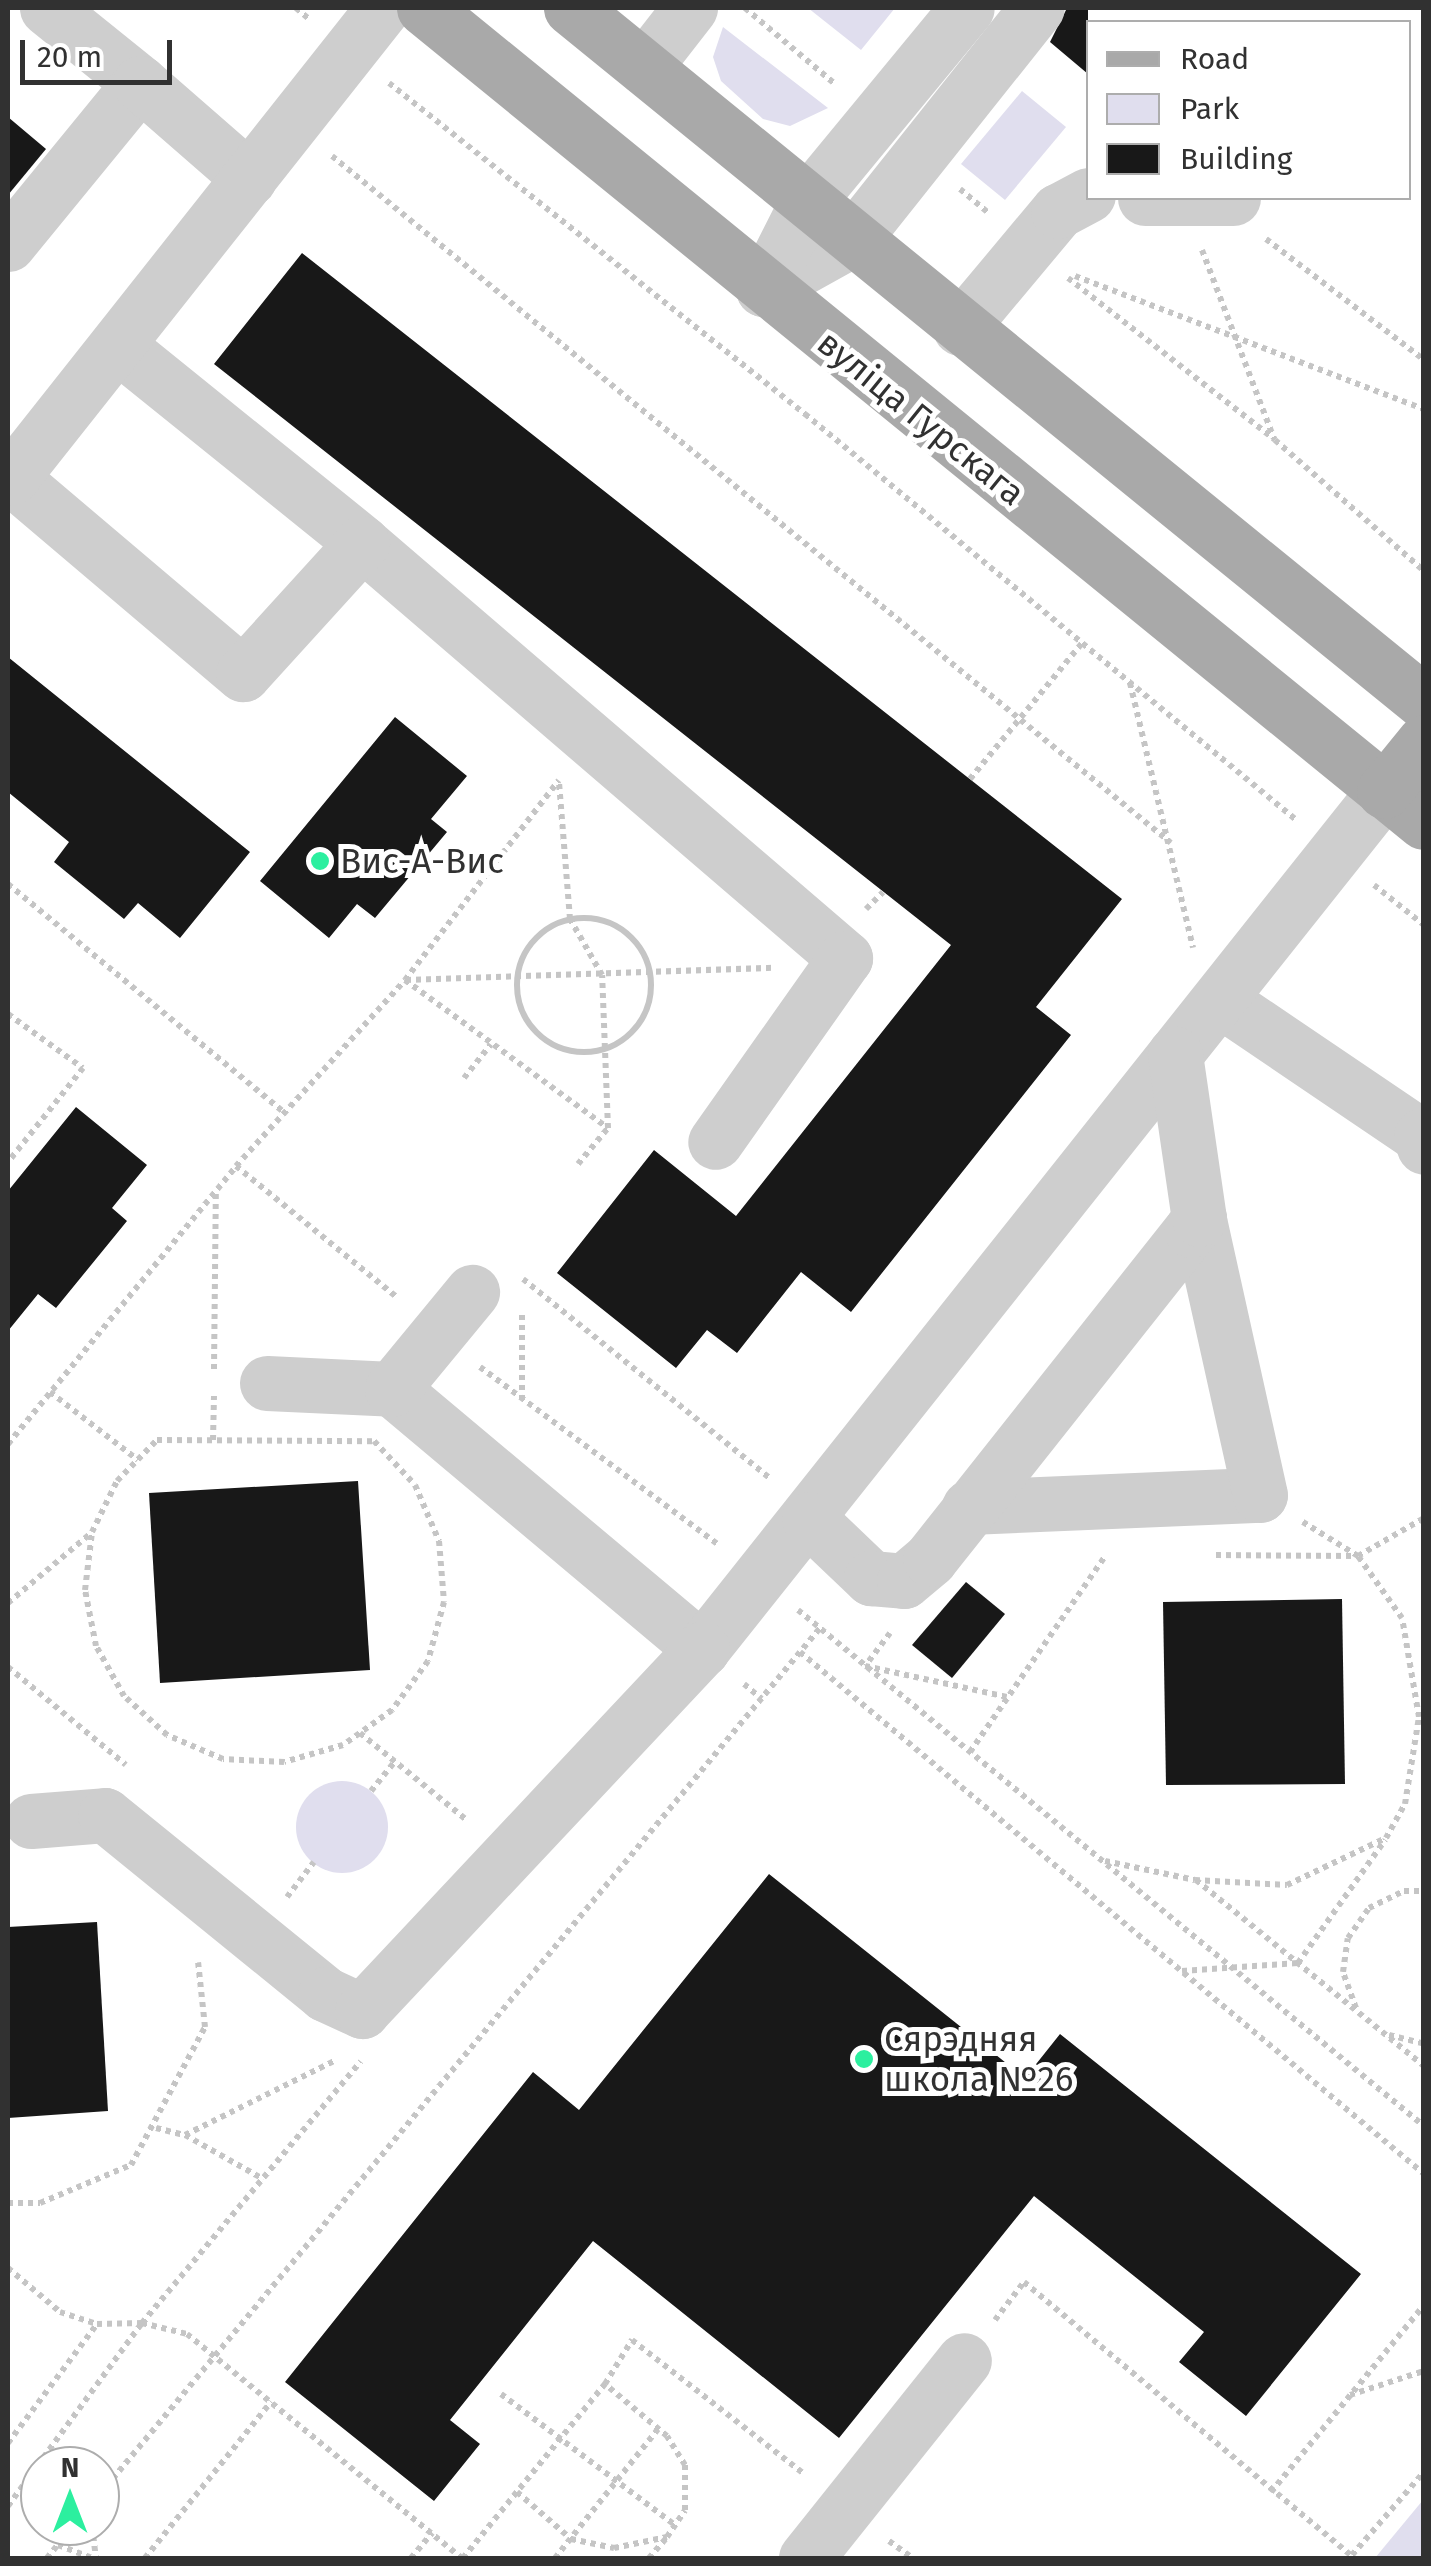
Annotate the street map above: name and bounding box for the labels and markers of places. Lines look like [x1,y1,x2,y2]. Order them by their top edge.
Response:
place label: Вис-А-Вис [340,840,504,882]
marker: Вис-А-Вис [309,850,331,872]
place label: Сярэдняя школа №26 [884,2018,1074,2100]
marker: Сярэдняя школа №26 [853,2048,875,2070]

